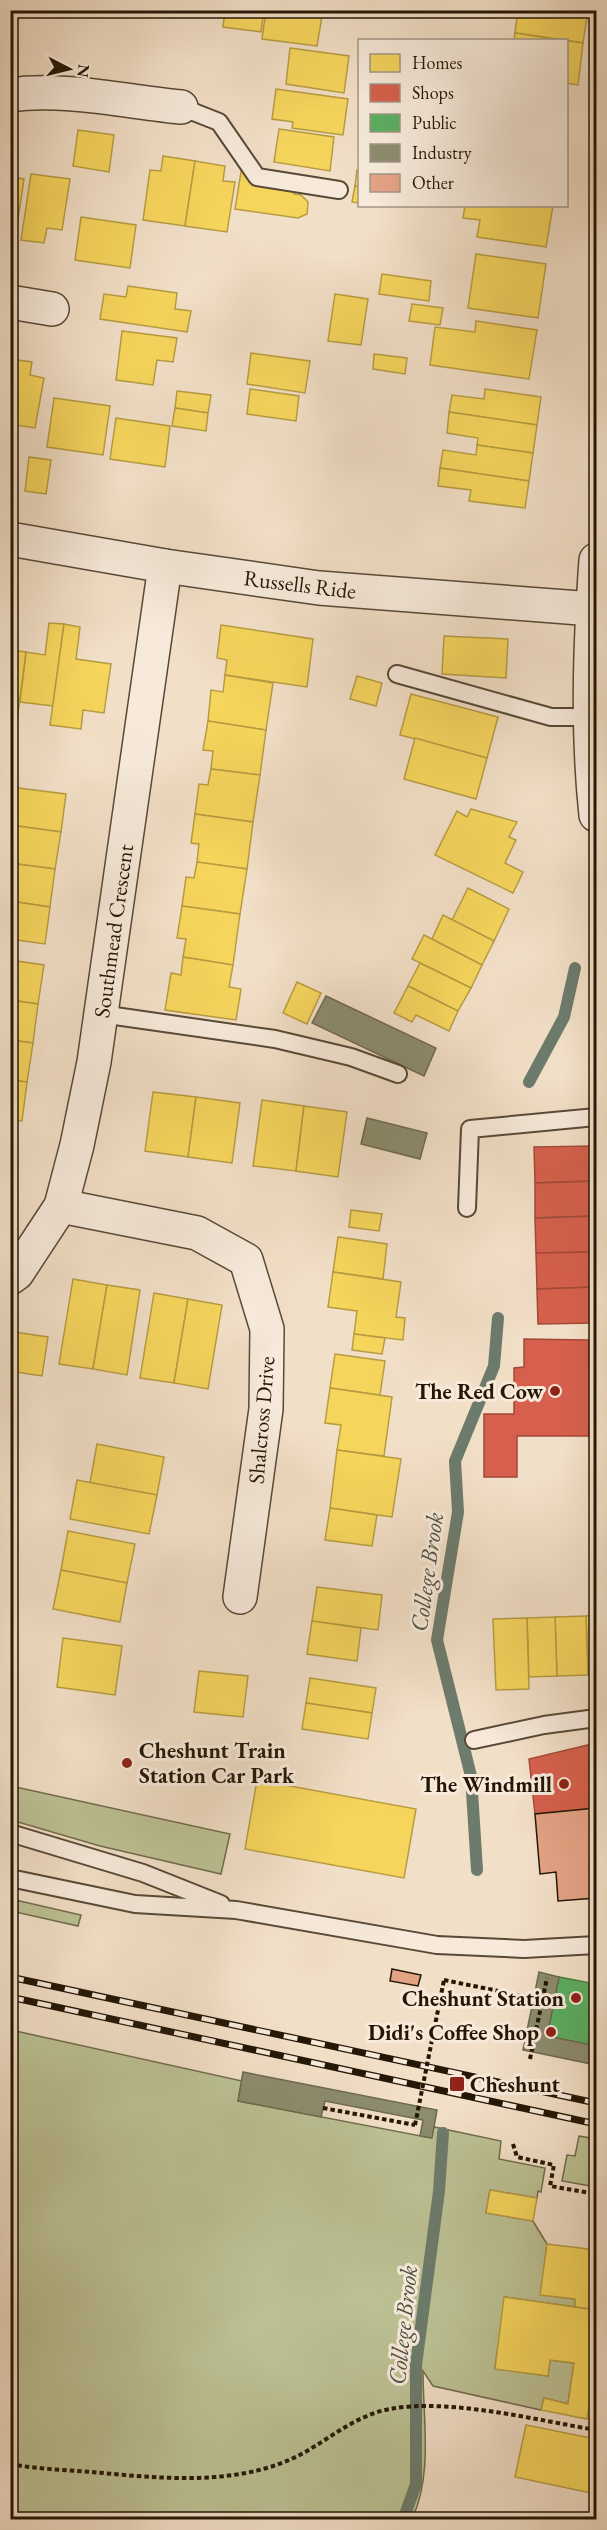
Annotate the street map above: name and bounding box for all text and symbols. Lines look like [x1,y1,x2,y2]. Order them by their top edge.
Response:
north arrow [39,39,99,99]
legend [358,39,568,207]
text: Homes [412,51,463,74]
text: N [72,63,95,79]
text: Shops [412,81,454,104]
text: Public [412,111,456,134]
text: Industry [412,141,472,164]
text: Other [412,171,454,194]
street label: Russells Ride [242,563,358,606]
street label: Southmead Crescent [87,842,140,1020]
street label: Shalcross Drive [241,1355,282,1485]
place label: The Red Cow [415,1377,543,1406]
marker: The Red Cow [548,1384,562,1398]
water label: College Brook [403,1510,450,1633]
place label: Cheshunt Train Station Car Park [139,1736,295,1790]
marker: Cheshunt Train Station Car Park [120,1756,134,1770]
place label: The Windmill [420,1770,552,1799]
marker: The Windmill [557,1777,571,1791]
place label: Cheshunt Station [402,1984,565,2013]
marker: Cheshunt Station [569,1991,583,2005]
place label: Didi's Coffee Shop [368,2018,539,2047]
marker: Didi's Coffee Shop [544,2025,558,2039]
place label: Cheshunt [470,2070,561,2099]
marker: Cheshunt [448,2075,466,2093]
water label: College Brook [381,2264,424,2386]

